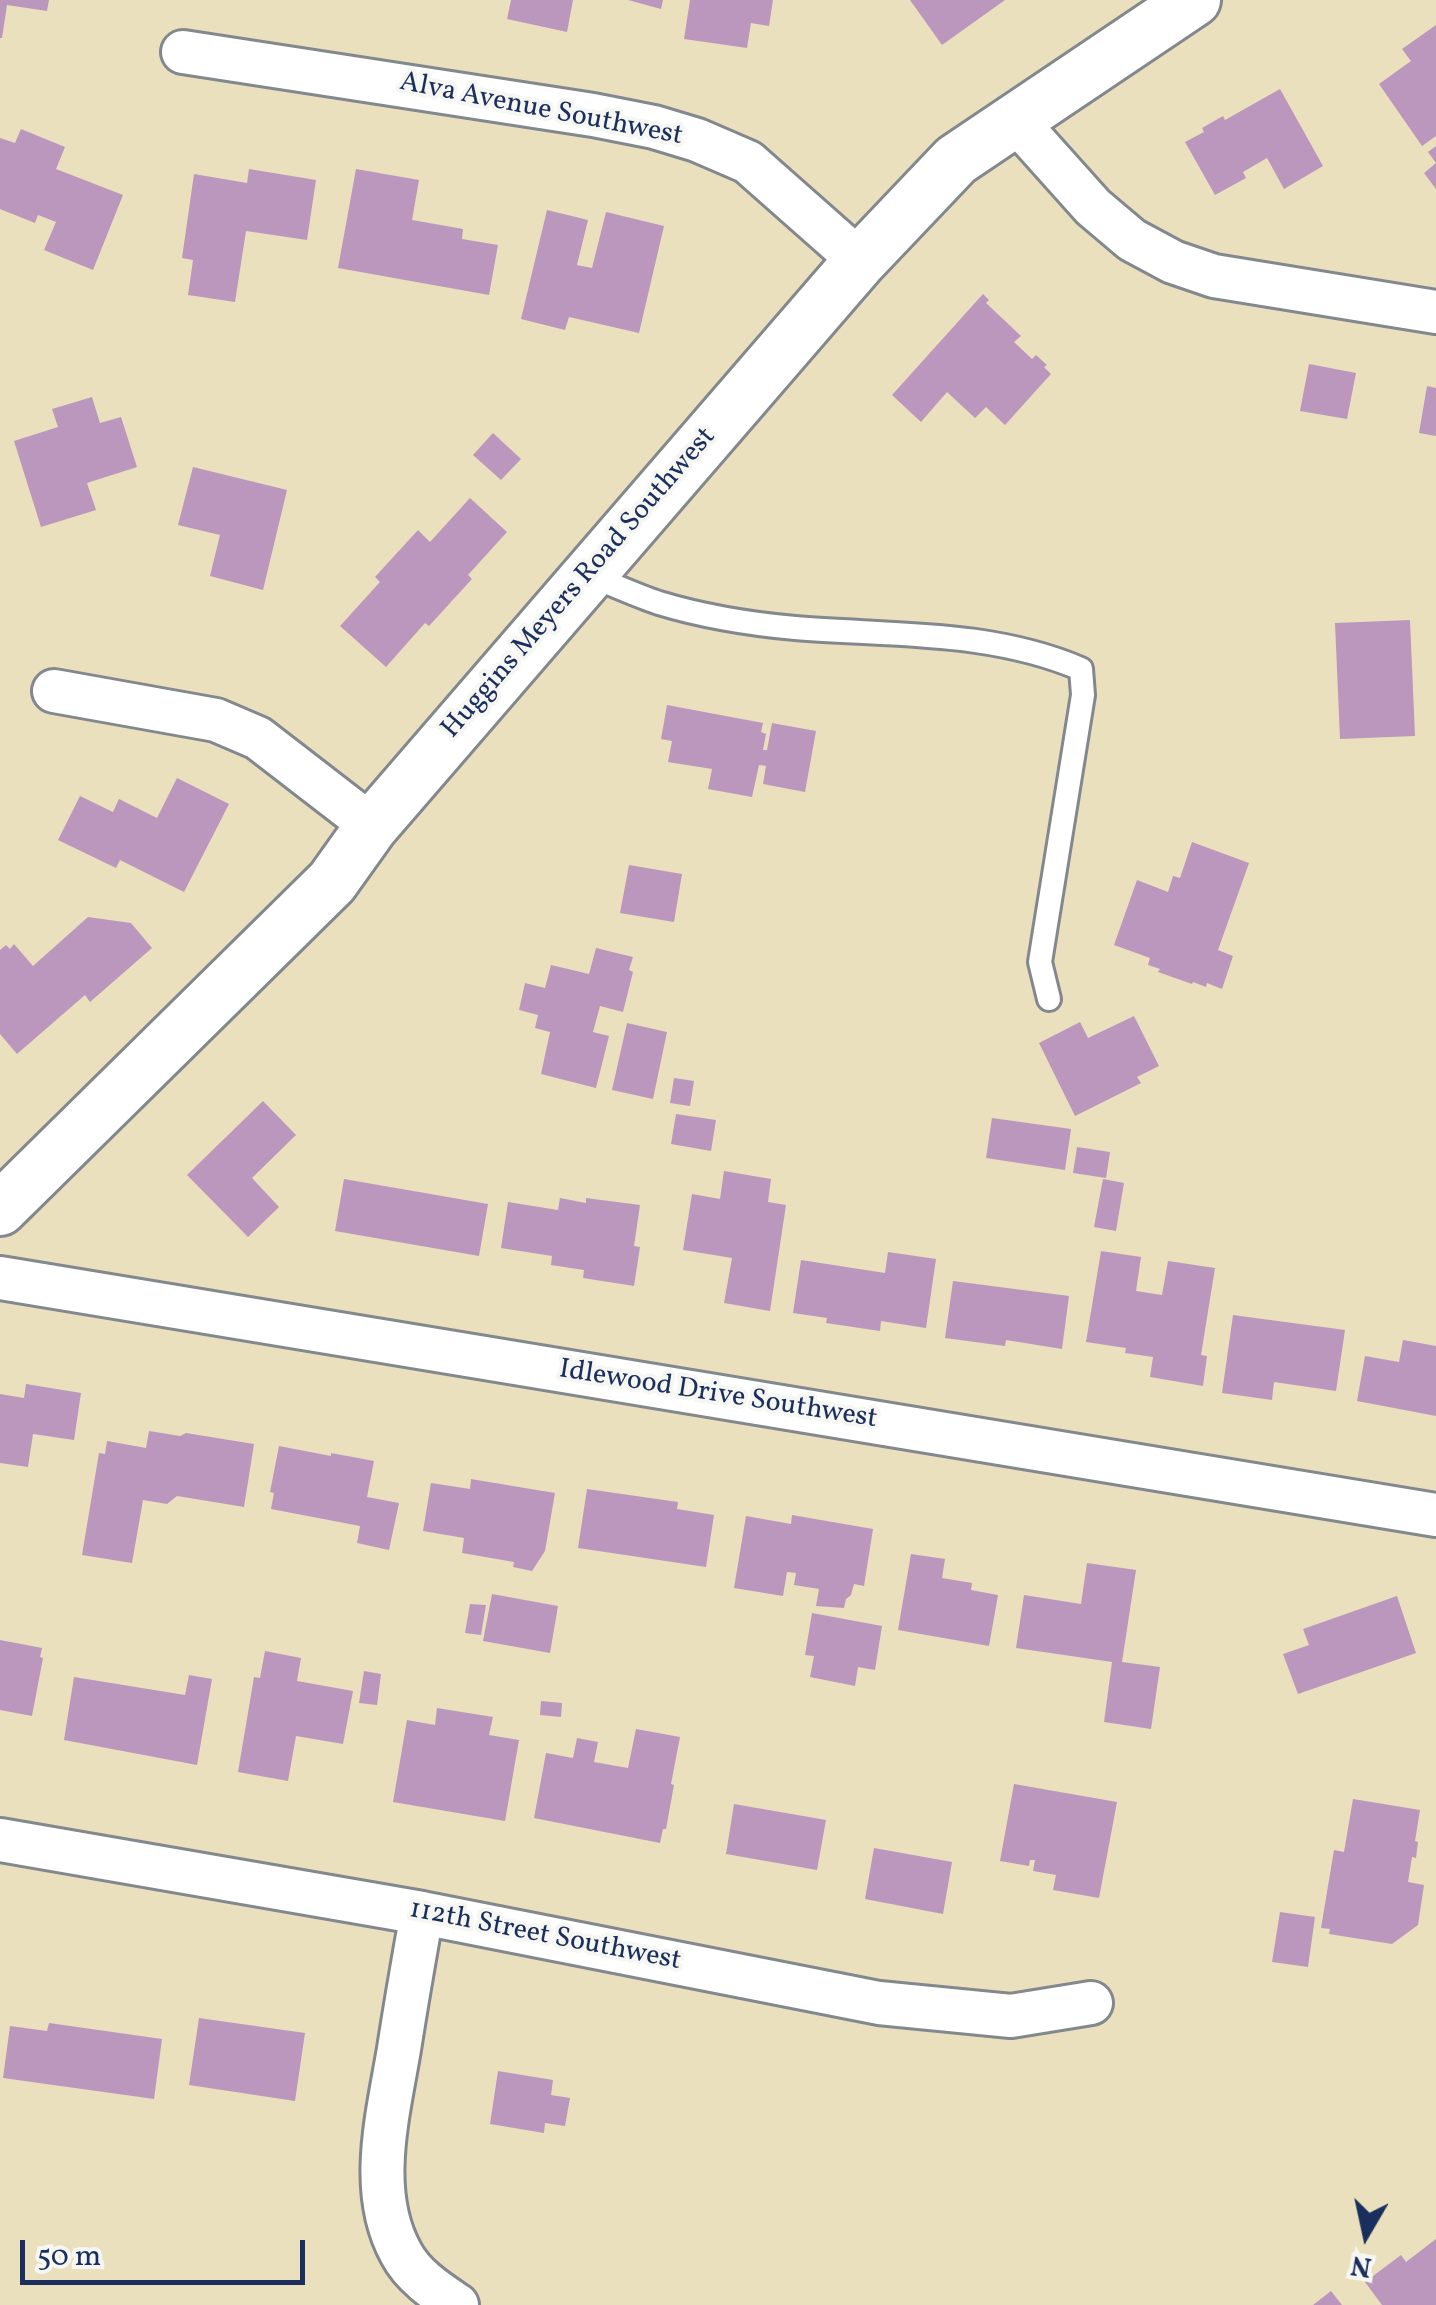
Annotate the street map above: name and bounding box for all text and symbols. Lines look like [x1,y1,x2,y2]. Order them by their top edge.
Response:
street label: Alva Avenue Southwest [397,67,685,155]
street label: Huggins Meyers Road Southwest [436,422,724,746]
street label: Idlewood Drive Southwest [557,1354,879,1438]
street label: 112th Street Southwest [406,1894,684,1980]
north arrow [1316,2185,1416,2285]
scale bar [25,2220,310,2282]
text: 50 m [37,2236,101,2278]
text: N [1348,2244,1374,2286]

